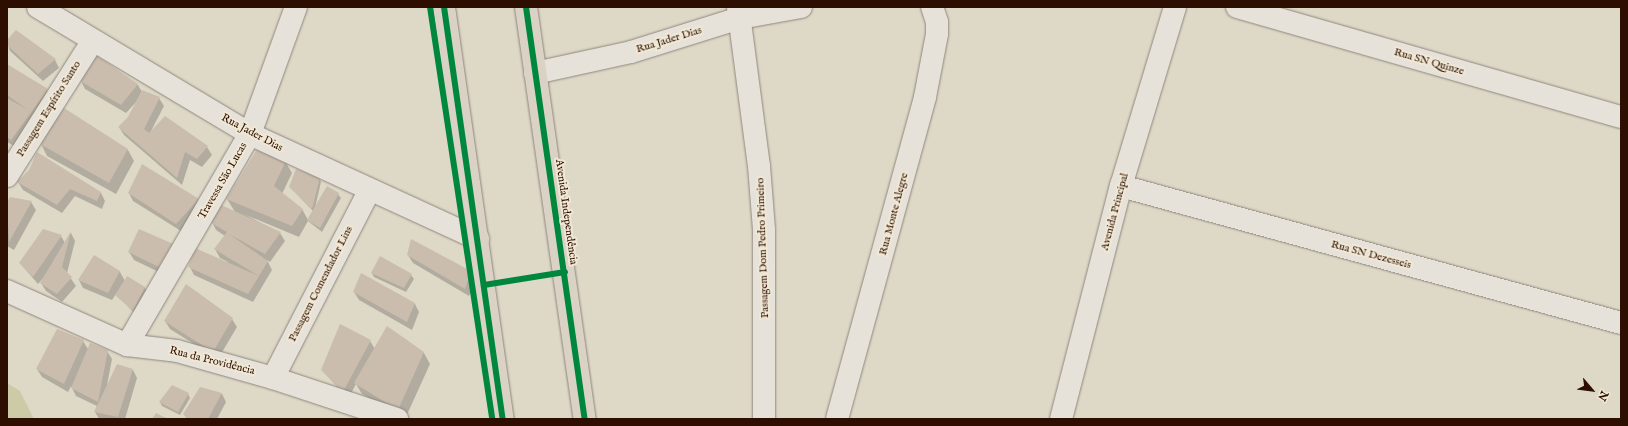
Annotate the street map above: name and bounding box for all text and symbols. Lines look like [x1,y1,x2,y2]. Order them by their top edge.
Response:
street label: Rua Jader Dias [635,24,703,56]
street label: Rua SN Quinze [1392,46,1466,78]
street label: Passagem Espírito Santo [14,59,84,159]
street label: Rua Jader Dias [219,111,285,155]
street label: Travessa São Lucas [196,140,250,222]
street label: Avenida Independência [552,158,580,266]
street label: Rua Monte Alegre [877,171,911,257]
street label: Avenida Principal [1098,172,1132,252]
street label: Passagem Dom Pedro Primeiro [754,178,772,318]
street label: Passagem Comendador Lins [286,224,356,344]
street label: Rua SN Dezesseis [1330,238,1412,272]
street label: Rua da Providência [168,344,256,378]
north arrow [1572,370,1612,410]
text: N [1594,388,1611,403]

